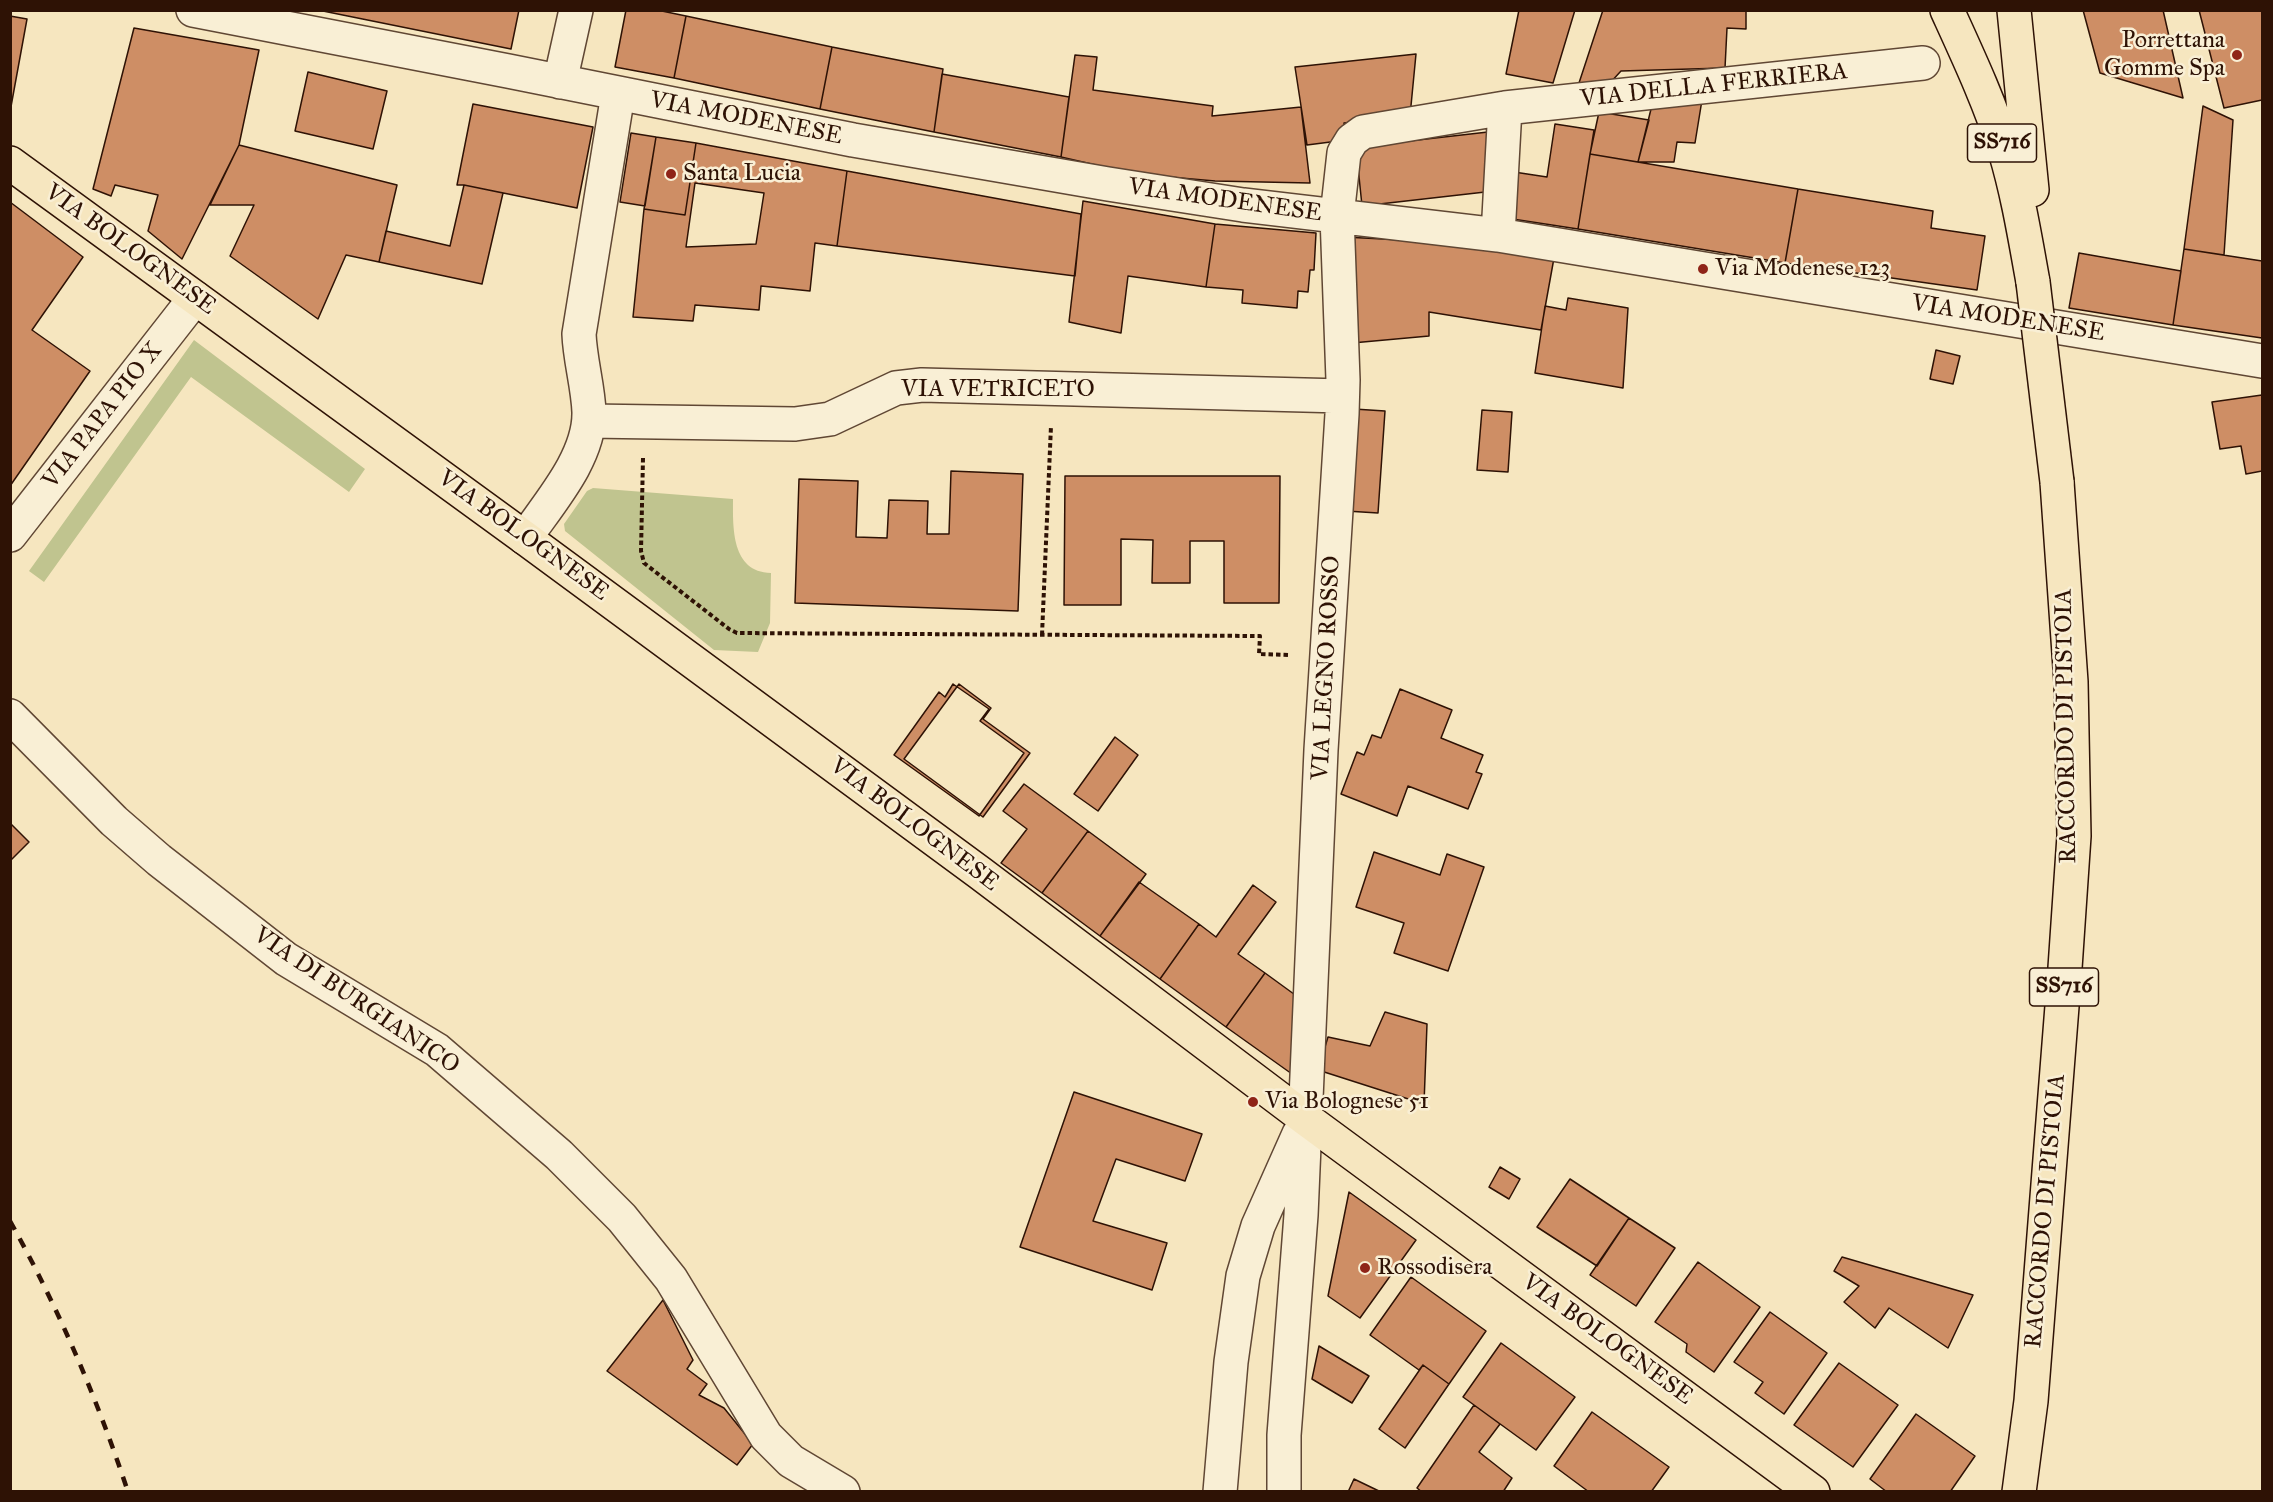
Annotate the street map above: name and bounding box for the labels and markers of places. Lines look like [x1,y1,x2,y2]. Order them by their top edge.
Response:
place label: Porrettana Gomme Spa [2104,27,2225,83]
marker: Porrettana Gomme Spa [2230,48,2244,62]
place label: Santa Lucia [683,160,801,188]
marker: Santa Lucia [664,167,678,181]
place label: Via Modenese 123 [1715,255,1890,283]
marker: Via Modenese 123 [1696,262,1710,276]
place label: Via Bolognese 51 [1265,1088,1429,1116]
marker: Via Bolognese 51 [1246,1095,1260,1109]
place label: Rossodisera [1377,1254,1492,1282]
marker: Rossodisera [1358,1261,1372,1275]

